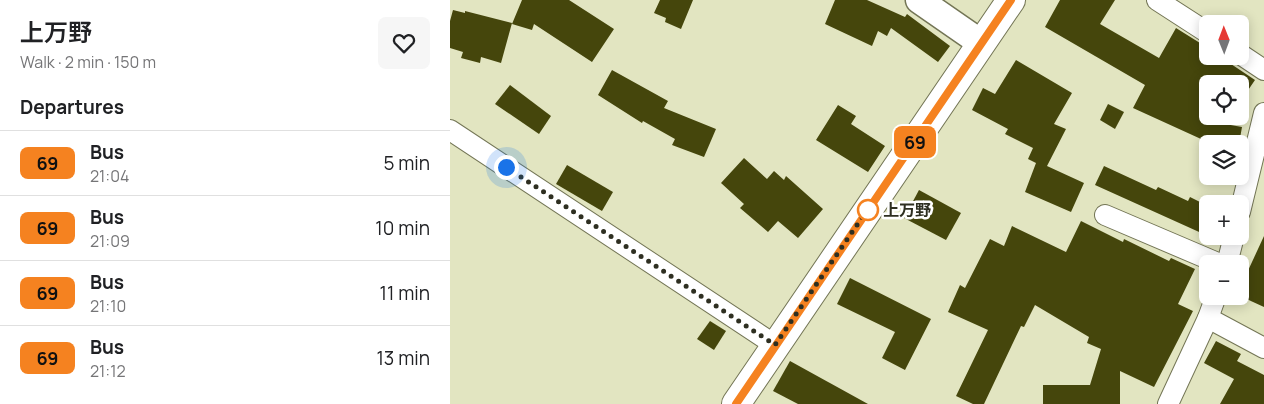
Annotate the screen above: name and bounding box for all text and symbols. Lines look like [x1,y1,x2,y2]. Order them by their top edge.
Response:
text: 上万野 [20,15,92,48]
north arrow [1199,15,1249,65]
map controls [1199,15,1249,305]
button: heart [378,17,430,69]
text: Walk · 2 min · 150 m [20,51,156,73]
button: locate [1199,75,1249,125]
text: Departures [20,94,124,120]
line badge: 69 [892,126,938,158]
text: 69 [904,130,926,154]
button: layers [1199,135,1249,185]
text: Bus [90,139,124,165]
text: 5 min [383,150,430,176]
text: 69 [37,151,58,175]
your location [494,155,519,180]
text: 21:04 [90,165,129,187]
button: + [1199,195,1249,245]
marker: 上万野 [857,199,879,221]
place label: 上万野 [883,199,931,221]
text: Bus [90,204,124,230]
text: 10 min [375,215,430,241]
text: 69 [37,216,58,240]
text: 21:09 [90,230,130,252]
button: − [1199,255,1249,305]
text: Bus [90,269,124,295]
text: 11 min [380,280,430,306]
text: 69 [37,281,58,305]
text: 21:10 [90,295,126,317]
text: Bus [90,334,124,360]
text: 13 min [376,345,430,371]
text: 69 [37,346,58,370]
text: 21:12 [90,360,126,382]

